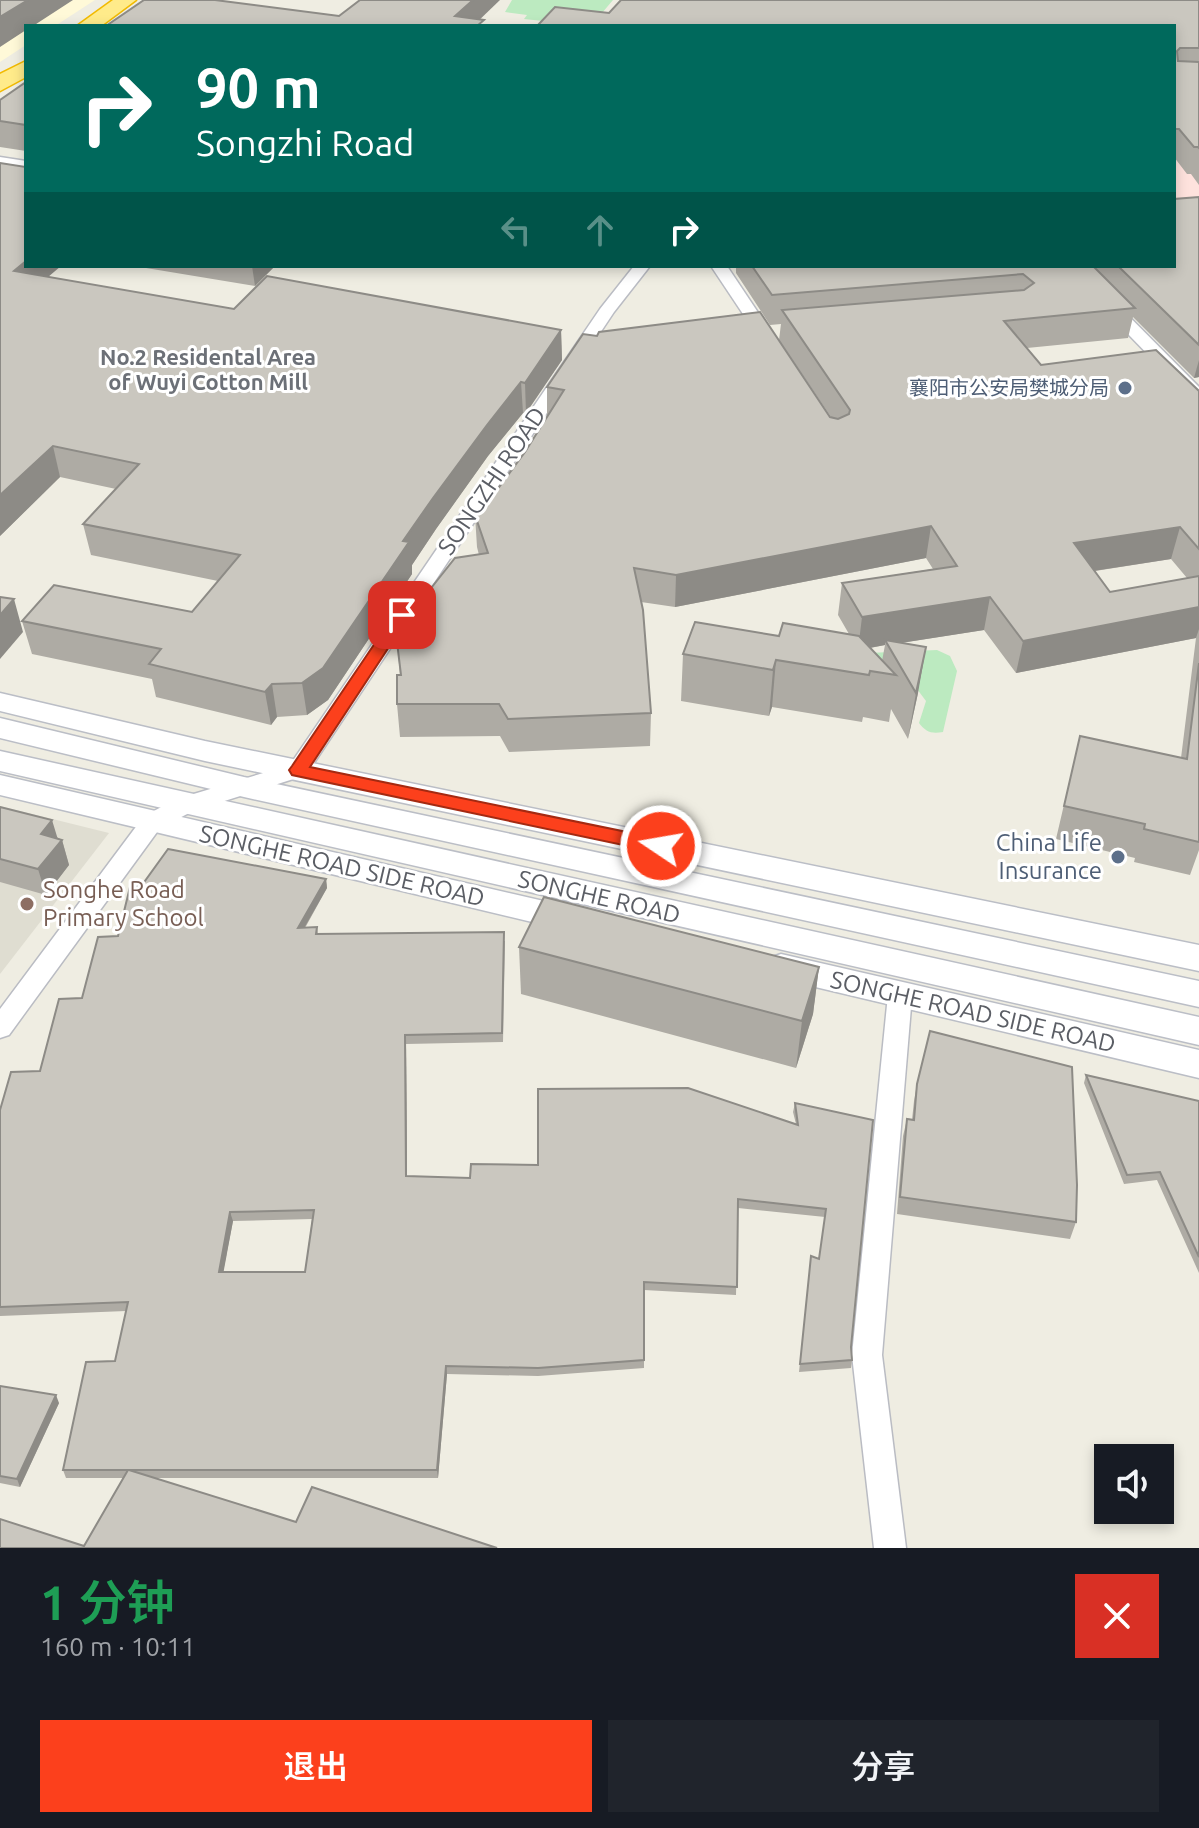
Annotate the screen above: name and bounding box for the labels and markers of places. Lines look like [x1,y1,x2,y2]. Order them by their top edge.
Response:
place label: 襄阳市公安局樊城分局 [909,376,1109,399]
marker: 襄阳市公安局樊城分局 [1116,379,1134,397]
pin [368,581,436,649]
place label: China Life Insurance [996,829,1102,884]
marker: China Life Insurance [1109,848,1127,866]
place label: Songhe Road Primary School [43,876,204,931]
marker: Songhe Road Primary School [18,895,36,913]

